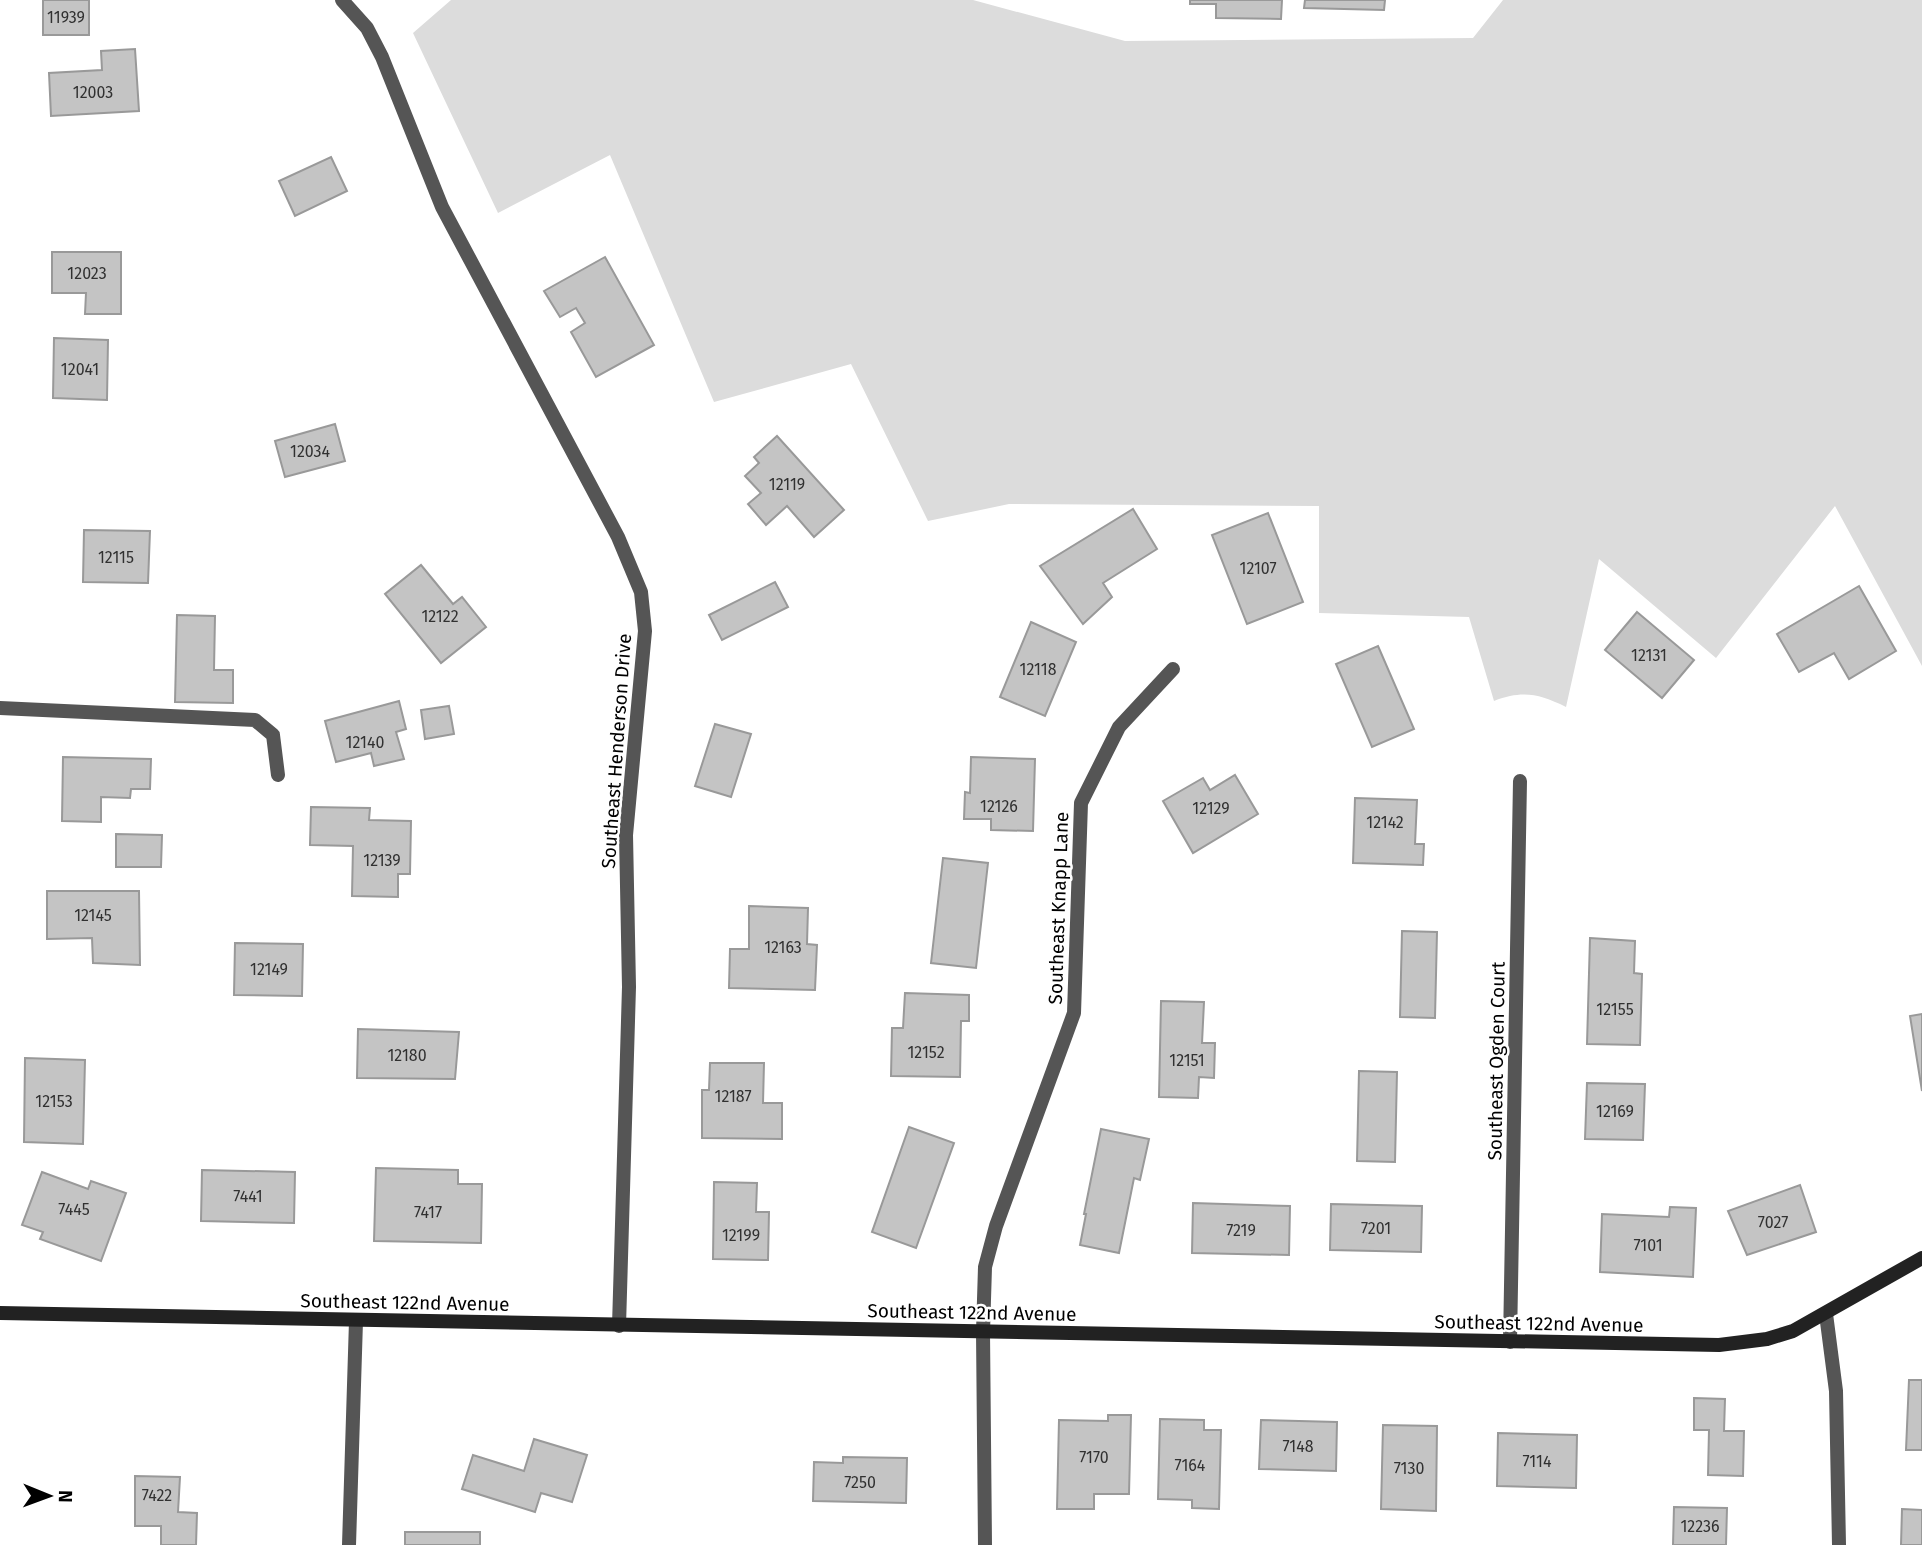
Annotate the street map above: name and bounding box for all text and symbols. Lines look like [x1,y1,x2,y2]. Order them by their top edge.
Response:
house number: 11939 [47,8,85,27]
house number: 12003 [73,83,113,102]
house number: 12023 [67,264,107,283]
house number: 12041 [61,360,99,379]
house number: 12034 [290,442,330,461]
house number: 12119 [769,475,805,494]
house number: 12115 [98,548,134,567]
house number: 12107 [1239,559,1277,578]
house number: 12122 [421,607,459,626]
street label: Southeast Henderson Drive [597,633,636,869]
house number: 12131 [1631,646,1667,665]
house number: 12118 [1020,660,1057,679]
house number: 12140 [346,733,384,752]
house number: 12126 [980,797,1018,816]
house number: 12129 [1192,799,1230,818]
street label: Southeast Knapp Lane [1044,811,1073,1005]
house number: 12142 [1366,813,1404,832]
house number: 12139 [363,851,401,870]
house number: 12145 [74,906,112,925]
house number: 12163 [764,938,802,957]
house number: 12149 [250,960,288,979]
street label: Southeast Ogden Court [1483,961,1510,1161]
house number: 12155 [1596,1000,1634,1019]
house number: 12152 [907,1043,945,1062]
house number: 12180 [387,1046,427,1065]
house number: 12151 [1169,1051,1205,1070]
house number: 12187 [714,1087,752,1106]
house number: 12153 [35,1092,73,1111]
house number: 12169 [1596,1102,1634,1121]
house number: 7441 [233,1187,263,1206]
house number: 7445 [58,1200,90,1219]
house number: 7417 [414,1203,442,1222]
house number: 7027 [1758,1213,1788,1232]
house number: 7201 [1361,1219,1391,1238]
house number: 7219 [1226,1221,1256,1240]
house number: 12199 [722,1226,760,1245]
house number: 7101 [1633,1236,1663,1255]
street label: Southeast 122nd Avenue [300,1289,510,1316]
street label: Southeast 122nd Avenue [867,1299,1077,1326]
street label: Southeast 122nd Avenue [1434,1310,1644,1337]
house number: 7148 [1282,1437,1314,1456]
house number: 7170 [1079,1448,1109,1467]
house number: 7114 [1523,1452,1552,1471]
house number: 7164 [1175,1456,1206,1475]
house number: 7130 [1394,1459,1424,1478]
north arrow [14,1461,84,1531]
house number: 7250 [844,1473,876,1492]
house number: 7422 [142,1486,172,1505]
text: N [54,1490,77,1503]
house number: 12236 [1680,1517,1720,1536]

